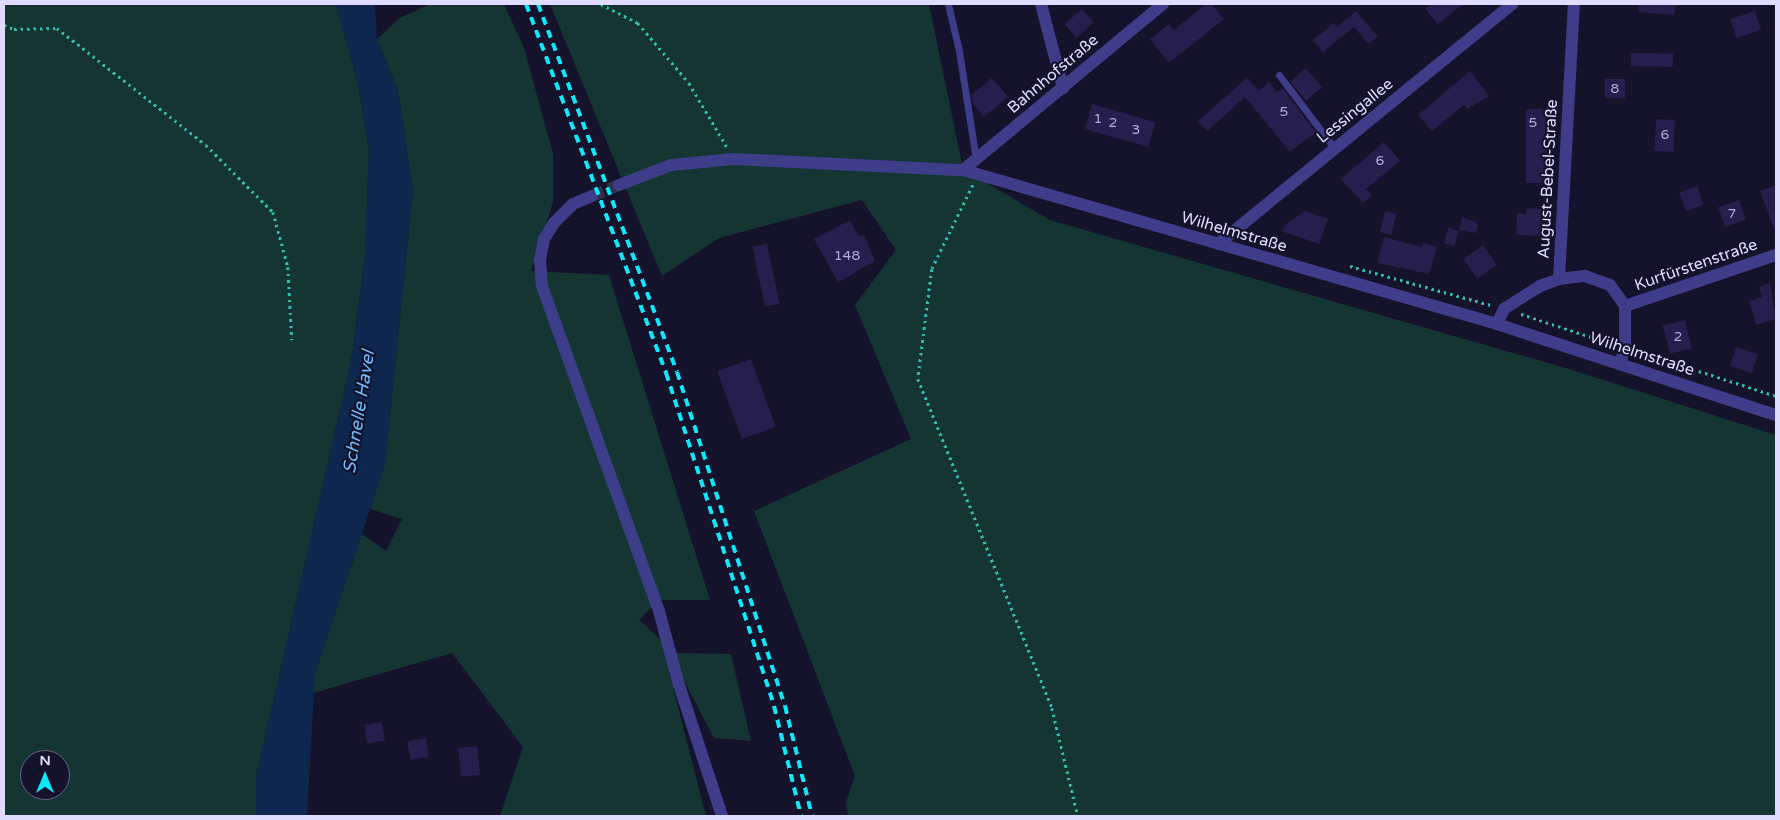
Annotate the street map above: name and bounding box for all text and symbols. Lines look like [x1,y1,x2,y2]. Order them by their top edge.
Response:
street label: Bahnhofstraße [1004,30,1102,118]
street label: Lessingallee [1313,74,1397,148]
house number: 8 [1611,81,1619,97]
street label: August-Bebel-Straße [1534,99,1562,259]
house number: 5 [1280,104,1288,120]
house number: 1 [1094,111,1102,127]
house number: 2 [1109,115,1117,131]
house number: 5 [1529,115,1537,131]
house number: 3 [1132,122,1140,138]
house number: 6 [1661,127,1669,143]
house number: 6 [1376,153,1384,169]
house number: 7 [1728,206,1736,222]
street label: Wilhelmstraße [1179,208,1289,256]
street label: Kurfürstenstraße [1632,235,1760,295]
house number: 148 [834,248,860,264]
street label: Wilhelmstraße [1587,328,1697,380]
house number: 2 [1674,329,1682,345]
water label: Schnelle Havel [339,349,379,475]
north arrow [20,750,70,800]
text: N [39,752,51,769]

